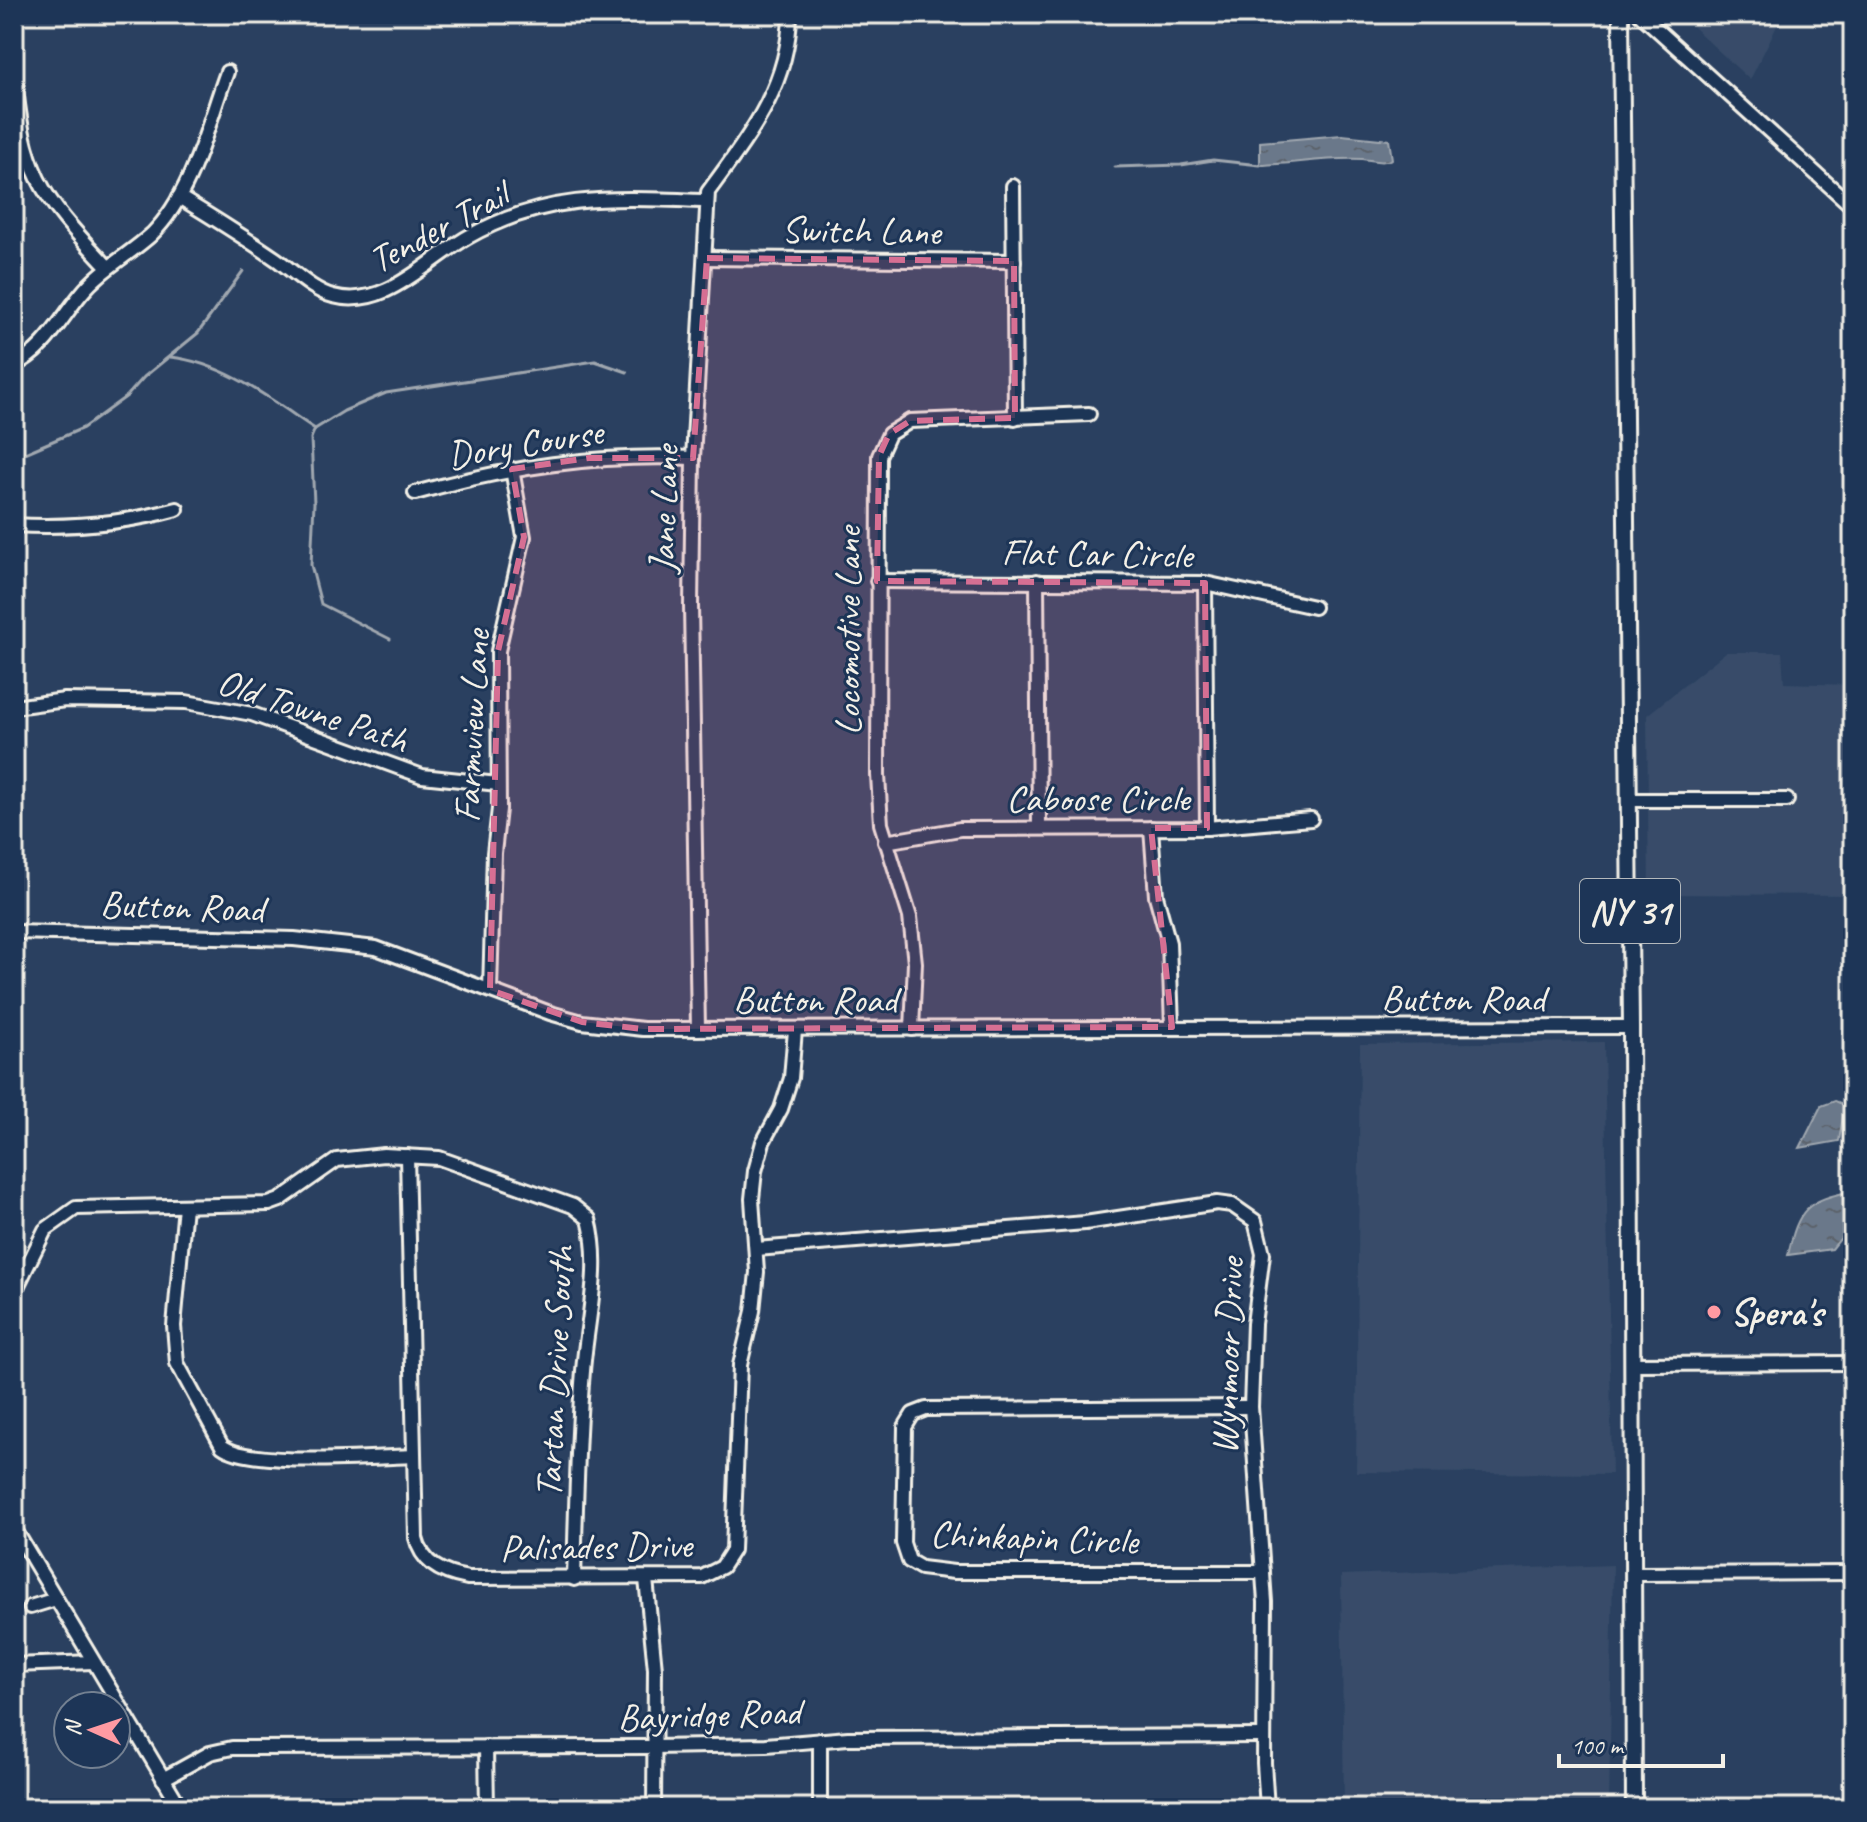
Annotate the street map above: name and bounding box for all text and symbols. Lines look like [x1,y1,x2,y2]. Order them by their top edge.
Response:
street label: Tender Trail [361,168,522,284]
street label: Switch Lane [781,206,943,255]
street label: Dory Course [444,408,609,479]
street label: Jane Lane [638,442,689,576]
street label: Locomotive Lane [824,524,871,735]
street label: Flat Car Circle [1001,528,1195,579]
street label: Farmview Lane [443,626,500,824]
street label: Old Towne Path [212,658,415,764]
street label: Caboose Circle [1006,775,1192,822]
road number: NY 31 [1580,879,1680,943]
street label: Button Road [99,880,271,933]
street label: Button Road [1381,975,1551,1022]
street label: Button Road [733,976,903,1023]
street label: Tartan Drive South [524,1243,585,1499]
street label: Wynmoor Drive [1201,1254,1255,1455]
place label: Spera's [1730,1289,1827,1336]
marker: Spera's [1705,1303,1723,1321]
street label: Chinkapin Circle [929,1510,1141,1565]
street label: Palisades Drive [500,1521,695,1572]
street label: Bayridge Road [617,1688,807,1741]
north arrow [52,1690,132,1770]
text: N [59,1718,88,1737]
scale bar [1559,1718,1723,1768]
text: 100 m [1571,1731,1625,1761]

